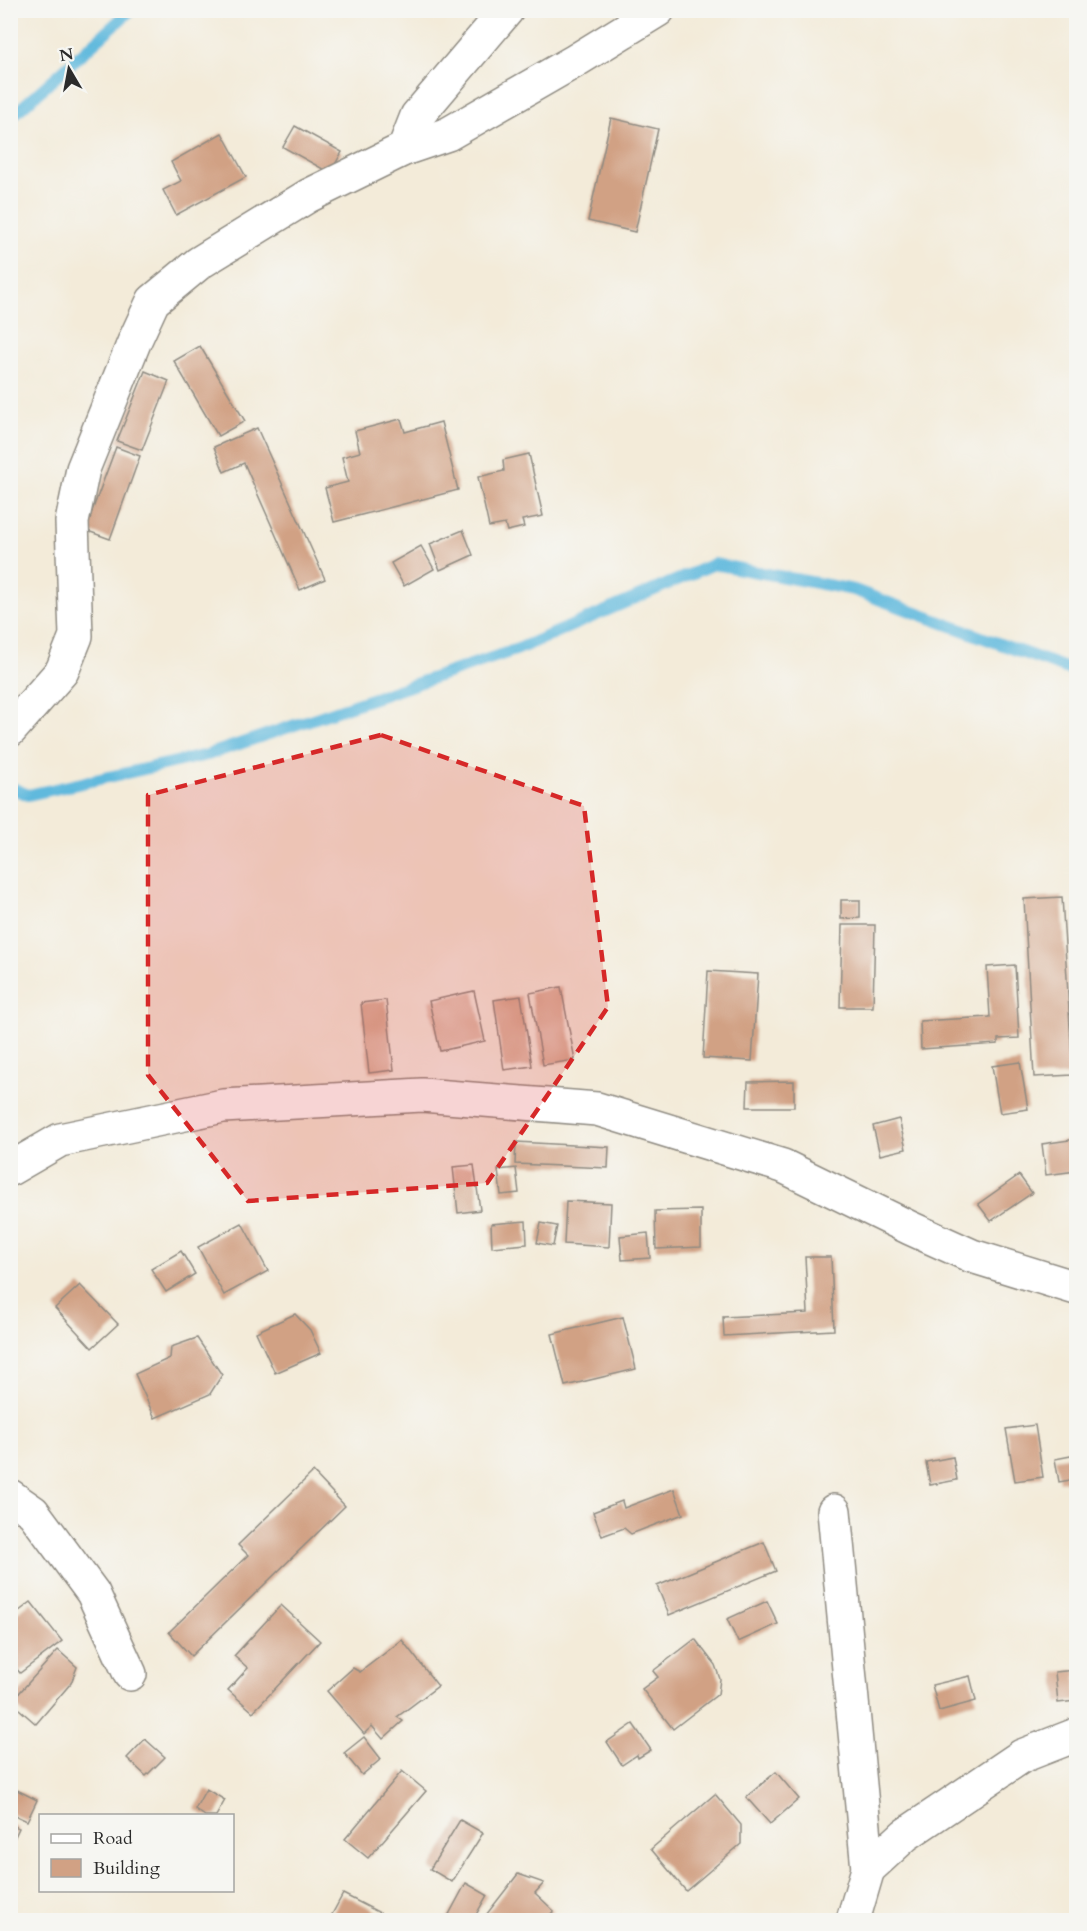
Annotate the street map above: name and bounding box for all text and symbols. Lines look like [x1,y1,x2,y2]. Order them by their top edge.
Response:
north arrow [39,39,99,99]
text: N [58,43,75,67]
legend [39,1814,234,1892]
text: Road [93,1826,133,1851]
text: Building [93,1856,161,1881]

